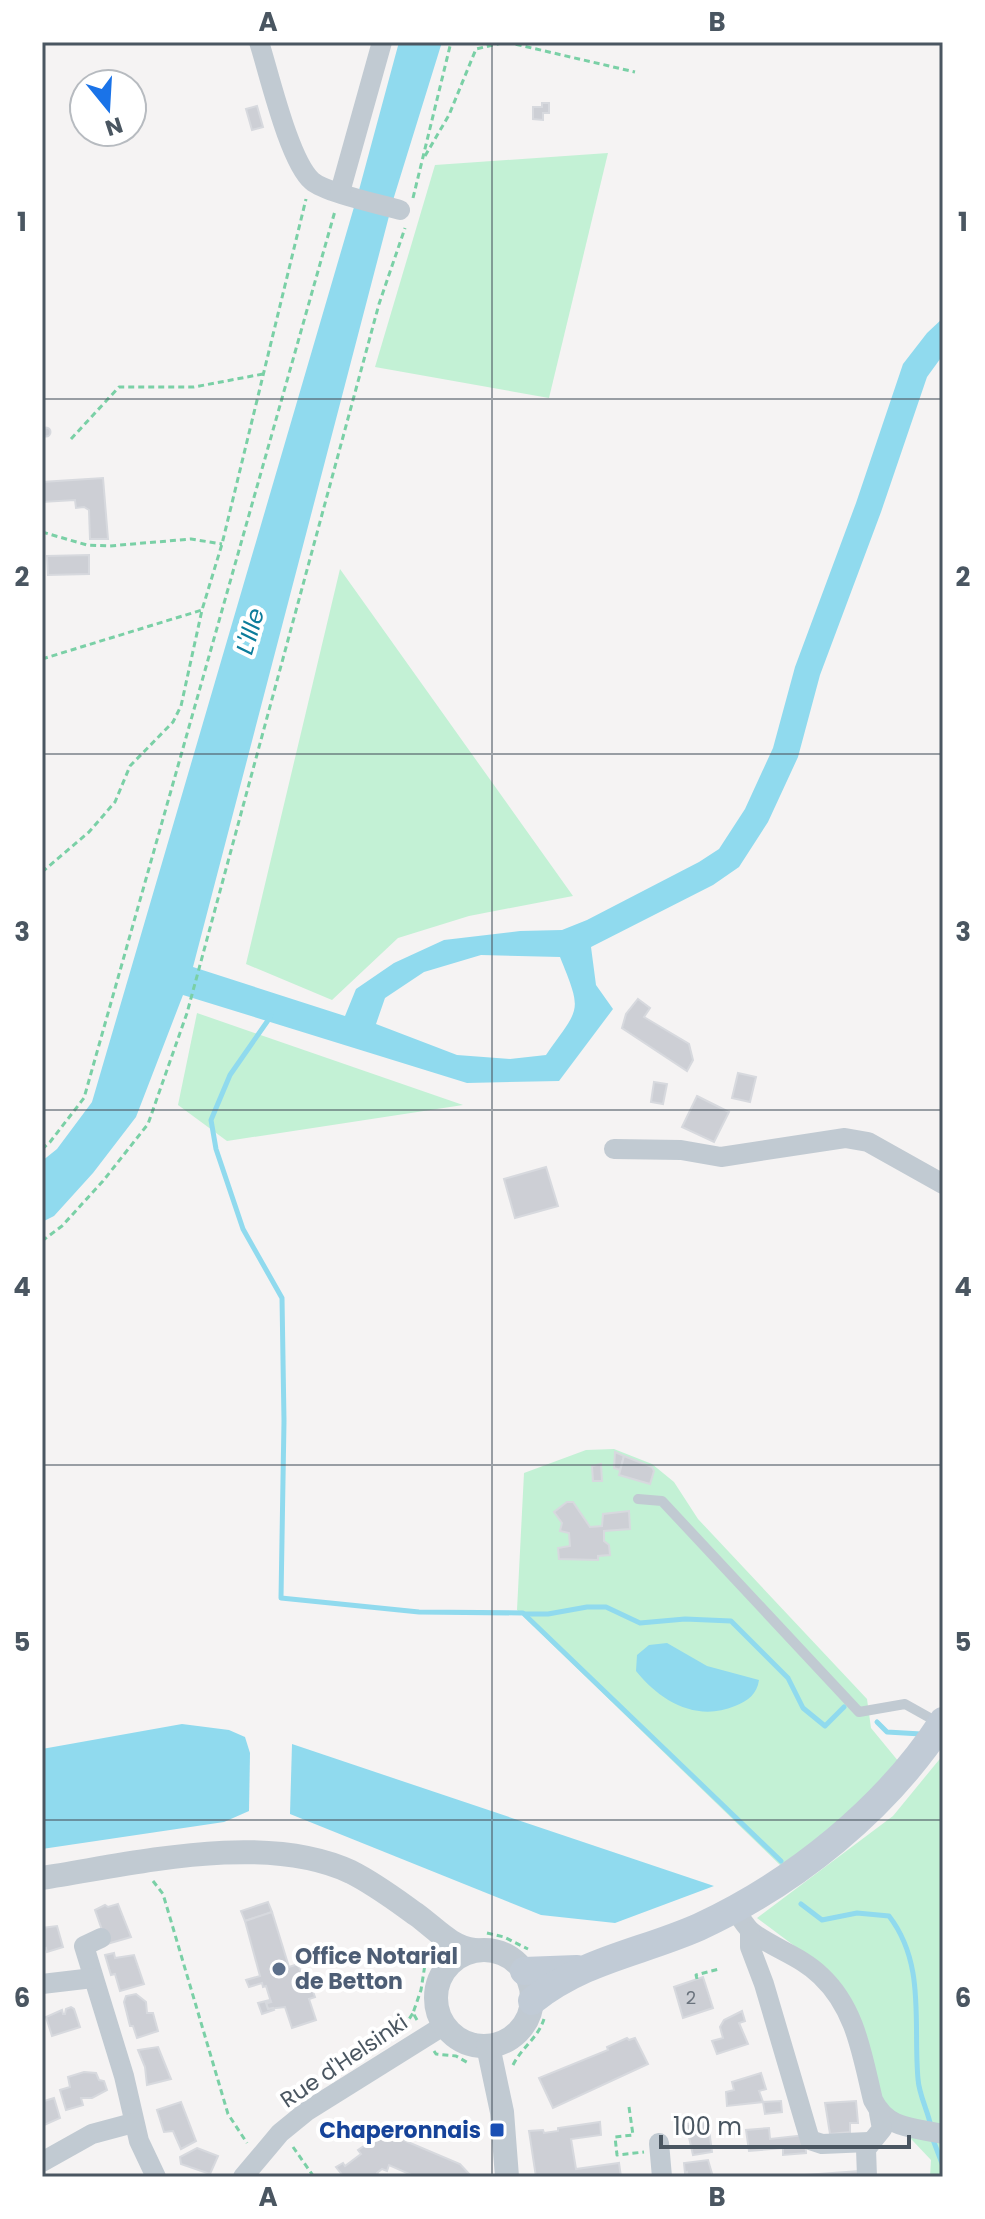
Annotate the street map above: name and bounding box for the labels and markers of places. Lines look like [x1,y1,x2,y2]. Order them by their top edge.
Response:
place label: Office Notarial de Betton [295,1941,458,1997]
marker: Office Notarial de Betton [270,1960,288,1978]
place label: Chaperonnais [319,2115,481,2146]
marker: Chaperonnais [488,2121,506,2139]

